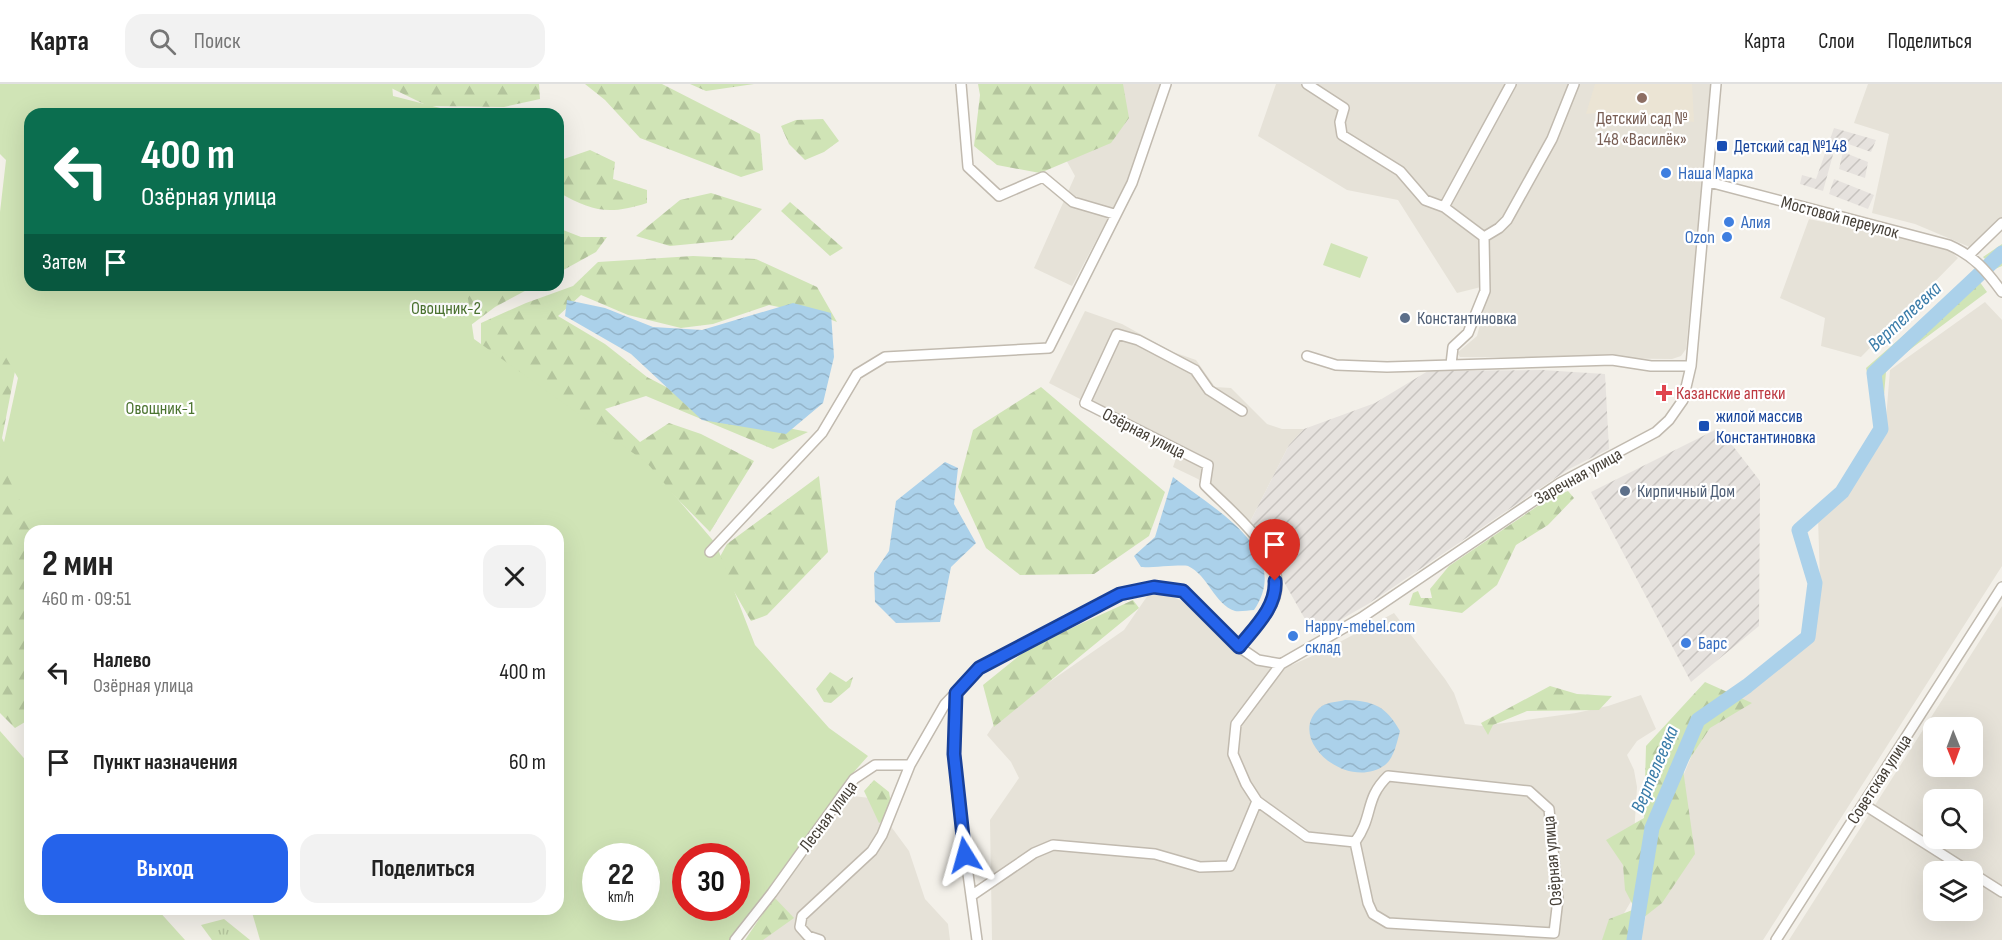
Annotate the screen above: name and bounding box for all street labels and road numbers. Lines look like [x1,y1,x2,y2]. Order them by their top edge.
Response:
street label: Мостовой переулок [1779,192,1901,243]
street label: Озёрная улица [1099,404,1189,463]
street label: Заречная улица [1531,444,1626,509]
street label: Советская улица [1843,731,1916,828]
street label: Лесная улица [795,777,862,856]
street label: Озёрная улица [1538,815,1567,907]

